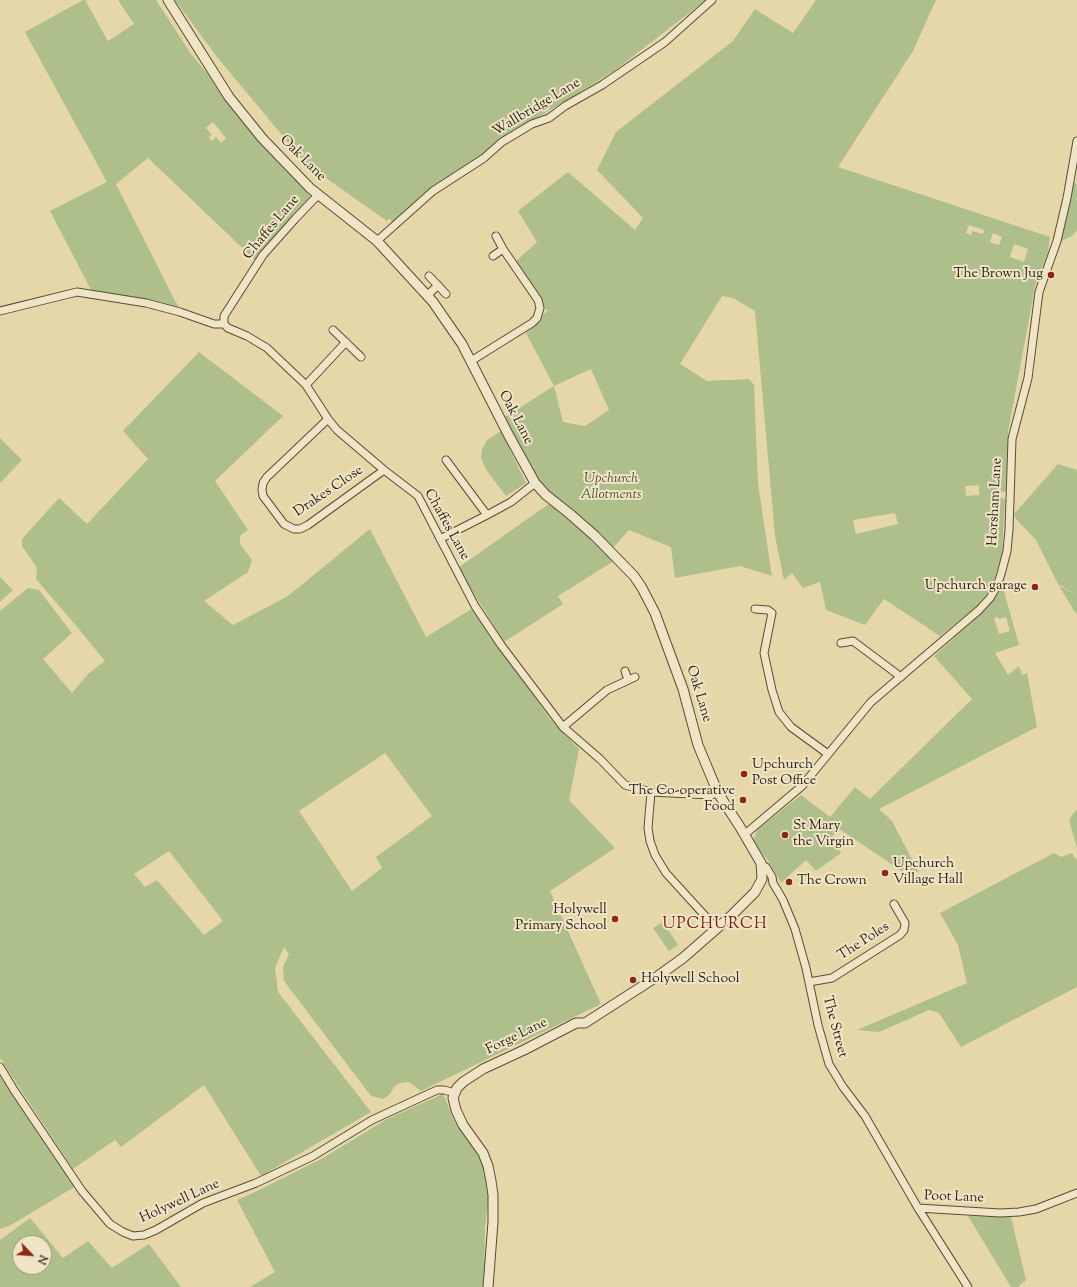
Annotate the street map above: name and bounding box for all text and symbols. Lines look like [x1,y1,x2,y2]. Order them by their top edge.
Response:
street label: Wallbridge Lane [490,75,584,141]
street label: Oak Lane [275,132,329,186]
street label: Chaffes Lane [240,192,304,264]
place label: The Brown Jug [954,267,1043,283]
marker: The Brown Jug [1046,270,1056,280]
street label: Oak Lane [494,388,536,448]
street label: Horsham Lane [985,457,1007,547]
street label: Drakes Close [291,463,367,521]
park label: Upchurch Allotments [581,472,641,504]
street label: Chaffes Lane [420,486,472,564]
place label: Upchurch garage [925,579,1027,595]
marker: Upchurch garage [1030,582,1040,592]
street label: Oak Lane [681,664,715,724]
place label: Upchurch Post Office [752,758,816,790]
marker: Upchurch Post Office [739,769,749,779]
place label: The Co-operative Food [629,784,735,816]
marker: The Co-operative Food [738,795,748,805]
place label: St Mary the Virgin [793,819,854,852]
marker: St Mary the Virgin [780,830,790,840]
place label: Upchurch Village Hall [893,857,963,890]
marker: Upchurch Village Hall [880,868,890,878]
place label: The Crown [797,874,867,890]
marker: The Crown [784,877,794,887]
place label: Holywell Primary School [515,903,607,936]
marker: Holywell Primary School [610,914,620,924]
district label: UPCHURCH [662,915,768,935]
street label: The Poles [835,919,893,965]
place label: Holywell School [641,972,740,988]
marker: Holywell School [628,975,638,985]
street label: The Street [818,994,850,1060]
street label: Forge Lane [484,1015,550,1059]
street label: Holywell Lane [137,1176,223,1228]
street label: Poot Lane [924,1189,984,1207]
north arrow [12,1235,52,1275]
text: N [33,1252,51,1267]

